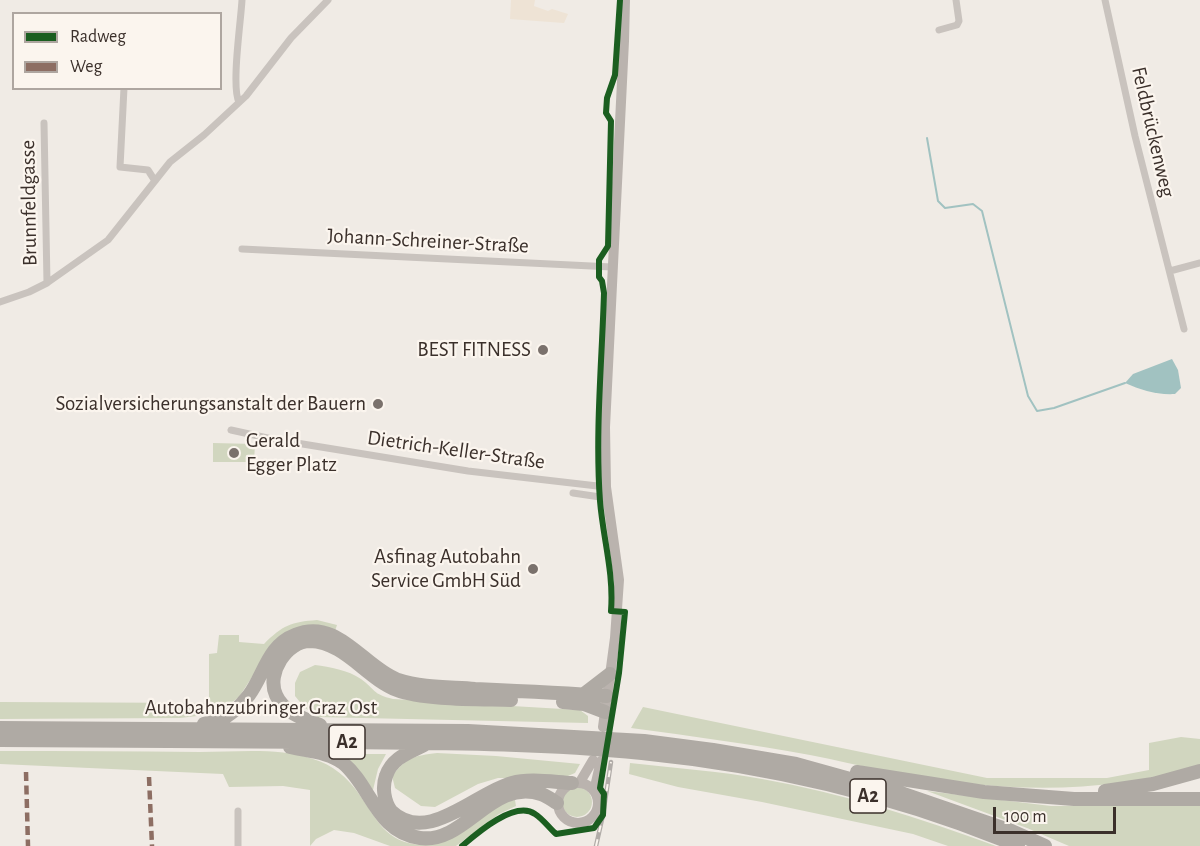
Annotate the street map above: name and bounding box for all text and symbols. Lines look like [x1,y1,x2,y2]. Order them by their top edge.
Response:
legend [12,12,222,90]
text: Radweg [70,28,126,46]
text: Weg [70,58,102,76]
street label: Feldbrückenweg [1126,64,1180,200]
street label: Brunnfeldgasse [15,140,43,266]
street label: Johann-Schreiner-Straße [327,223,529,259]
place label: BEST FITNESS [417,337,531,363]
marker: BEST FITNESS [536,343,550,357]
place label: Sozialversicherungsanstalt der Bauern [56,391,366,417]
marker: Sozialversicherungsanstalt der Bauern [371,397,385,411]
street label: Dietrich-Keller-Straße [366,425,546,475]
place label: Gerald Egger Platz [246,428,337,478]
marker: Gerald Egger Platz [227,446,241,460]
place label: Asfinag Autobahn Service GmbH Süd [371,544,521,594]
marker: Asfinag Autobahn Service GmbH Süd [526,562,540,576]
street label: Autobahnzubringer Graz Ost [145,695,377,721]
road number: A2 [329,725,365,759]
road number: A2 [850,779,886,813]
scale bar [996,795,1119,833]
text: 100 m [1004,808,1047,826]

